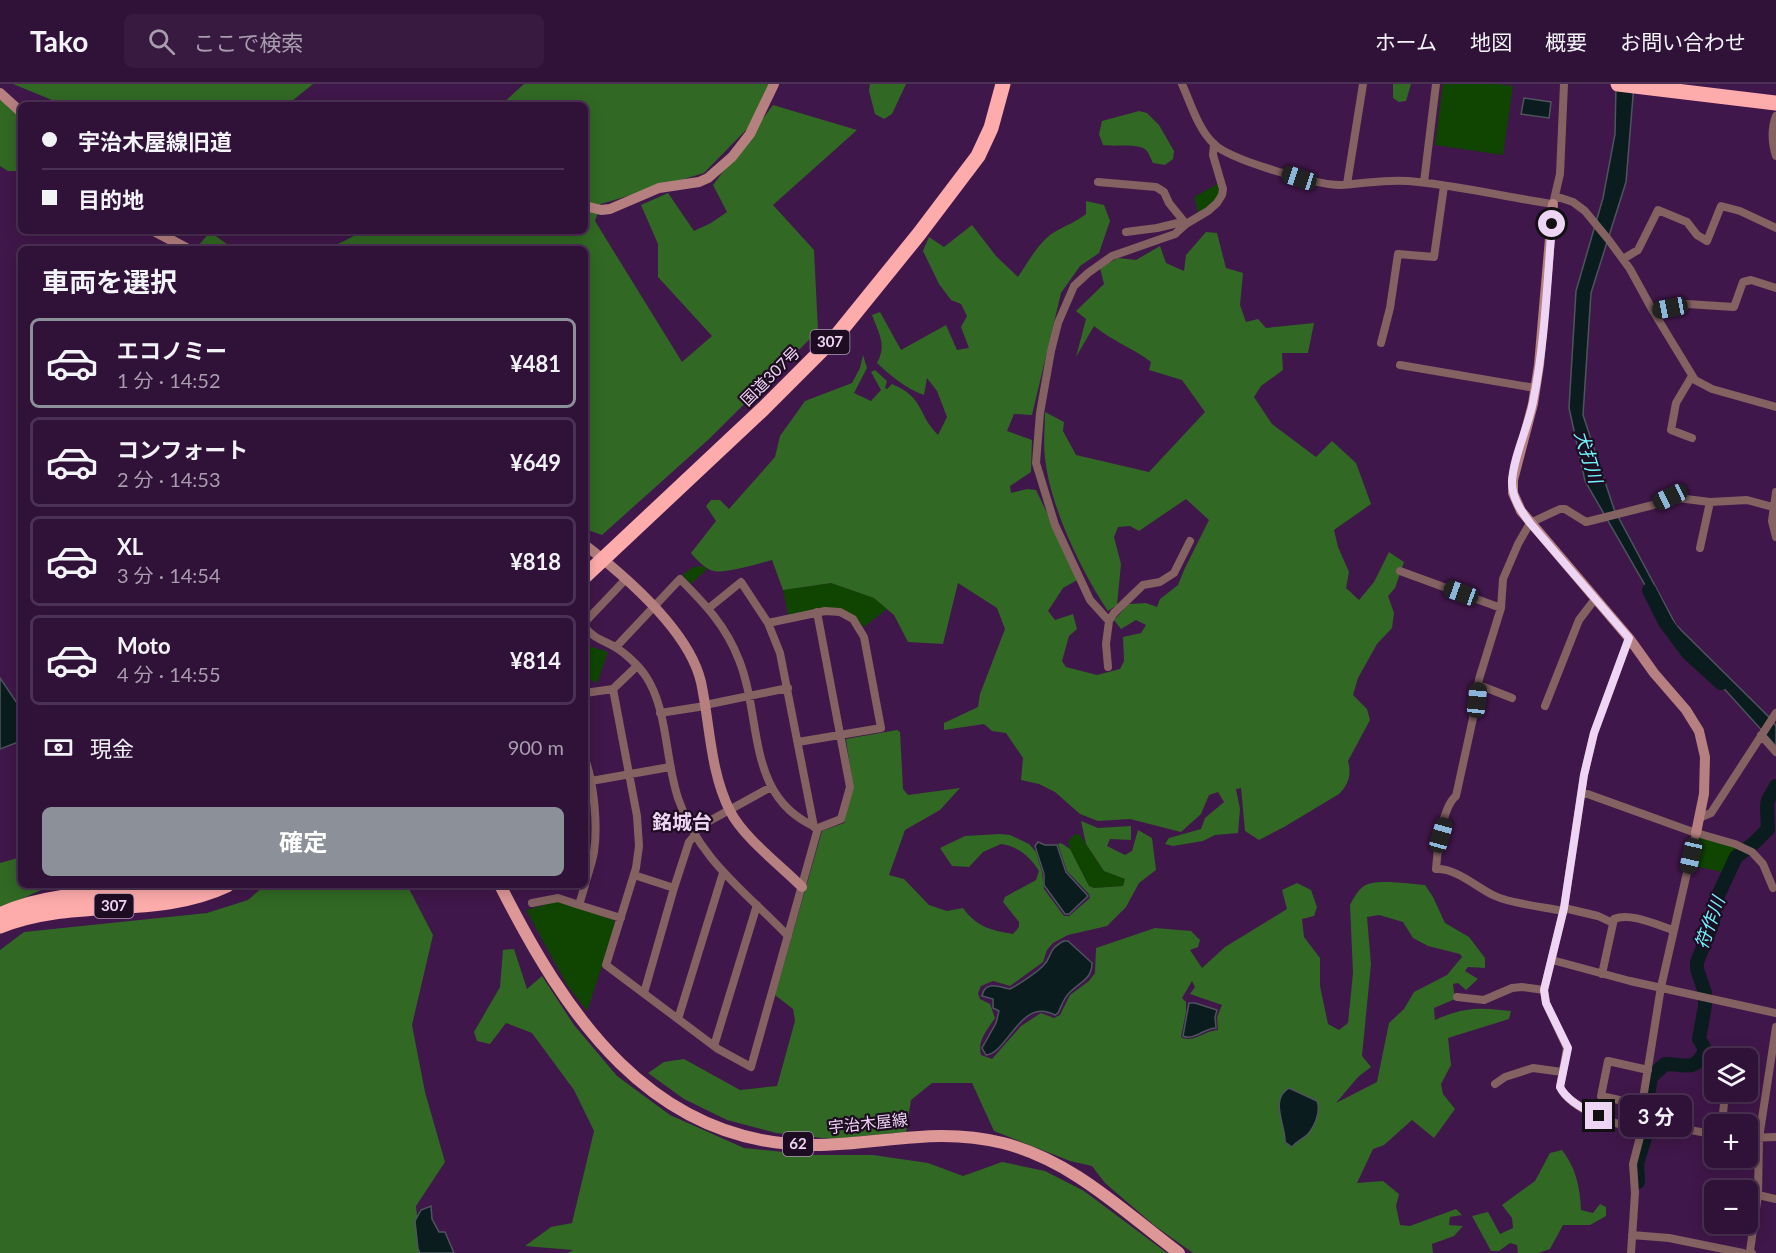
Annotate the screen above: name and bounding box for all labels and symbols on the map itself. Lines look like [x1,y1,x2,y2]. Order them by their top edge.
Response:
car [1279,164,1319,192]
route start [1538,210,1565,237]
car [1651,296,1689,320]
road number: 307 [810,330,850,354]
street label: 国道307号 [736,342,803,409]
water label: 犬打川 [1571,428,1608,488]
car [1650,481,1690,513]
car [1441,578,1481,608]
car [1466,681,1488,719]
district label: 銘城台 [652,809,712,833]
car [1427,815,1455,855]
car [1678,836,1704,876]
water label: 符作川 [1689,892,1729,952]
road number: 307 [94,894,134,918]
callout: 3 分 [1620,1095,1692,1137]
route end [1585,1102,1612,1129]
street label: 宇治木屋線 [827,1109,909,1136]
road number: 62 [783,1132,813,1156]

